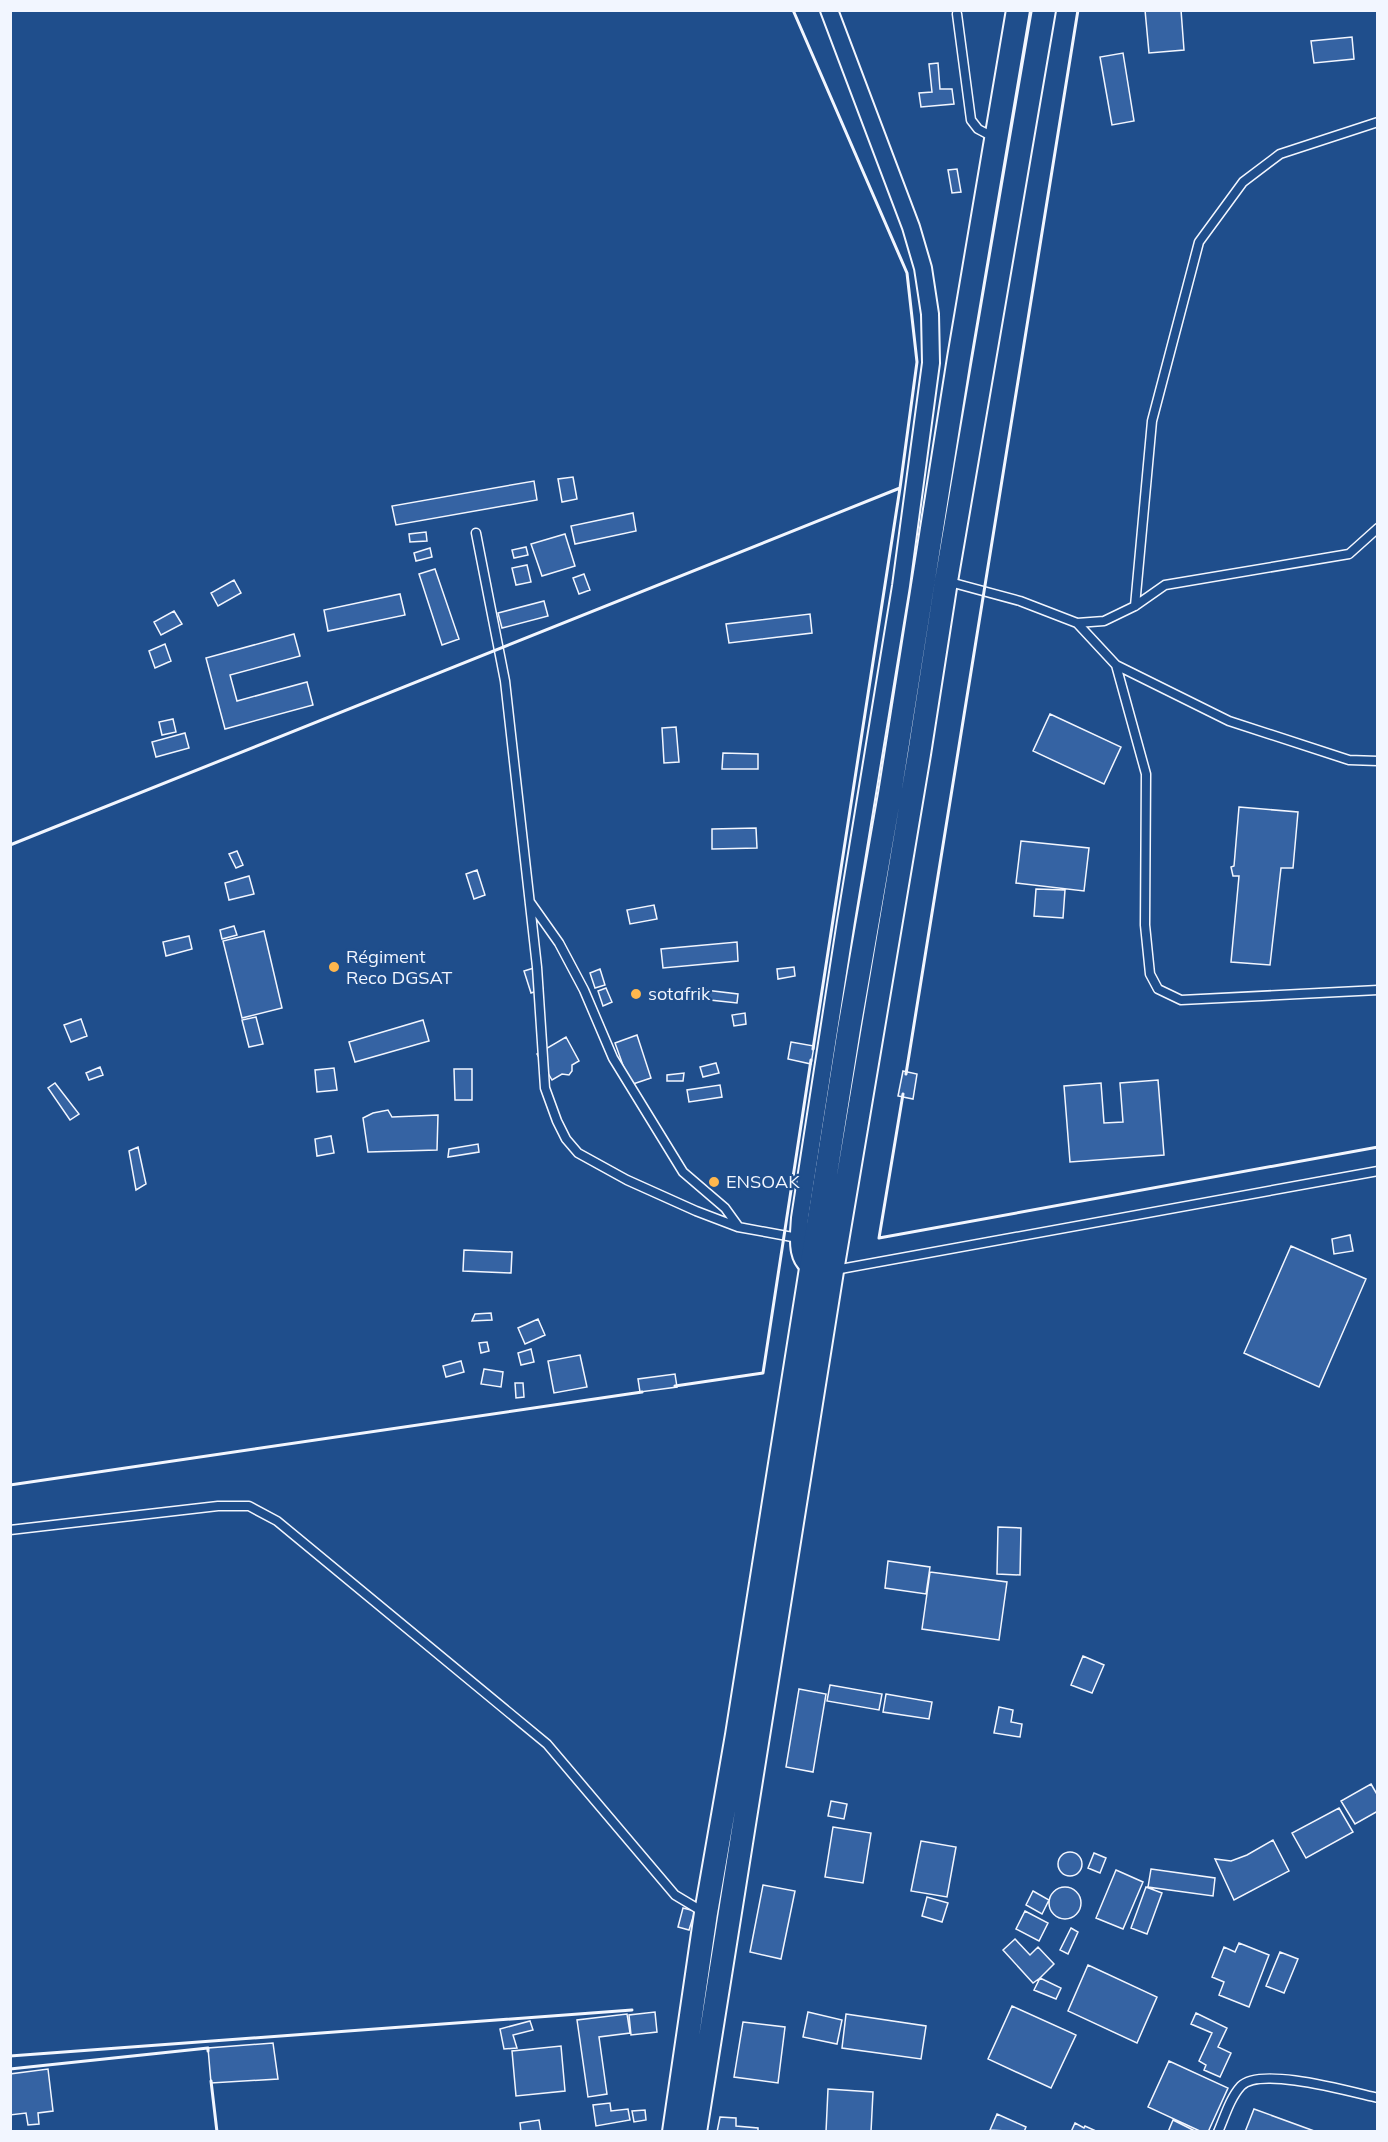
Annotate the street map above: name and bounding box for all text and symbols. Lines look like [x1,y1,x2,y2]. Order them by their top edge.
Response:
place label: Régiment Reco DGSAT [346,945,452,989]
marker: Régiment Reco DGSAT [327,960,341,974]
place label: sotafrik [648,982,711,1005]
marker: sotafrik [629,987,643,1001]
place label: ENSOAK [726,1170,800,1193]
marker: ENSOAK [707,1175,721,1189]

